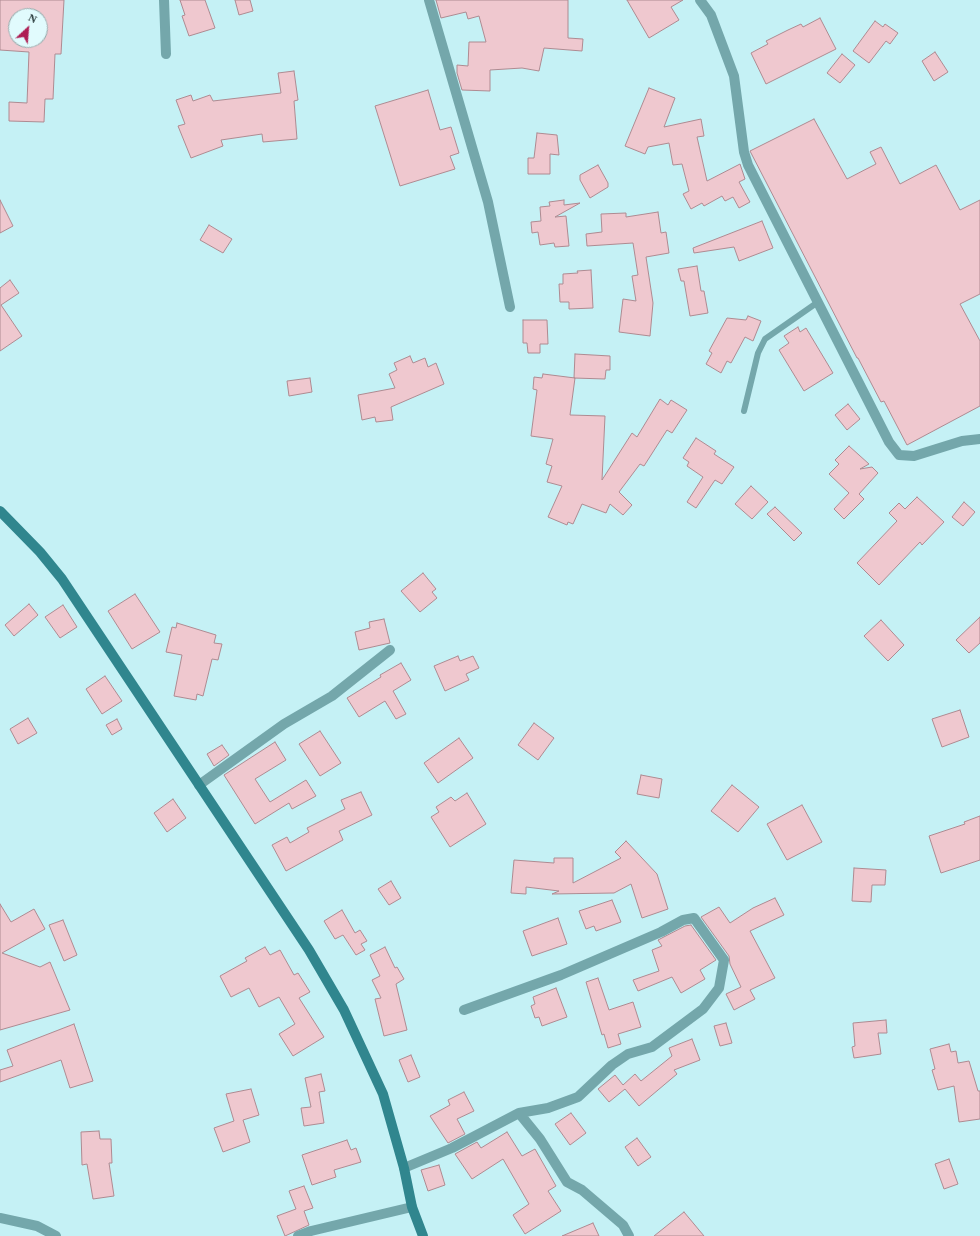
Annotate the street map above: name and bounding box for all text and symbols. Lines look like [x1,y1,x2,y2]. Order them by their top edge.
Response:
north arrow [8,8,48,48]
text: N [27,11,39,25]

